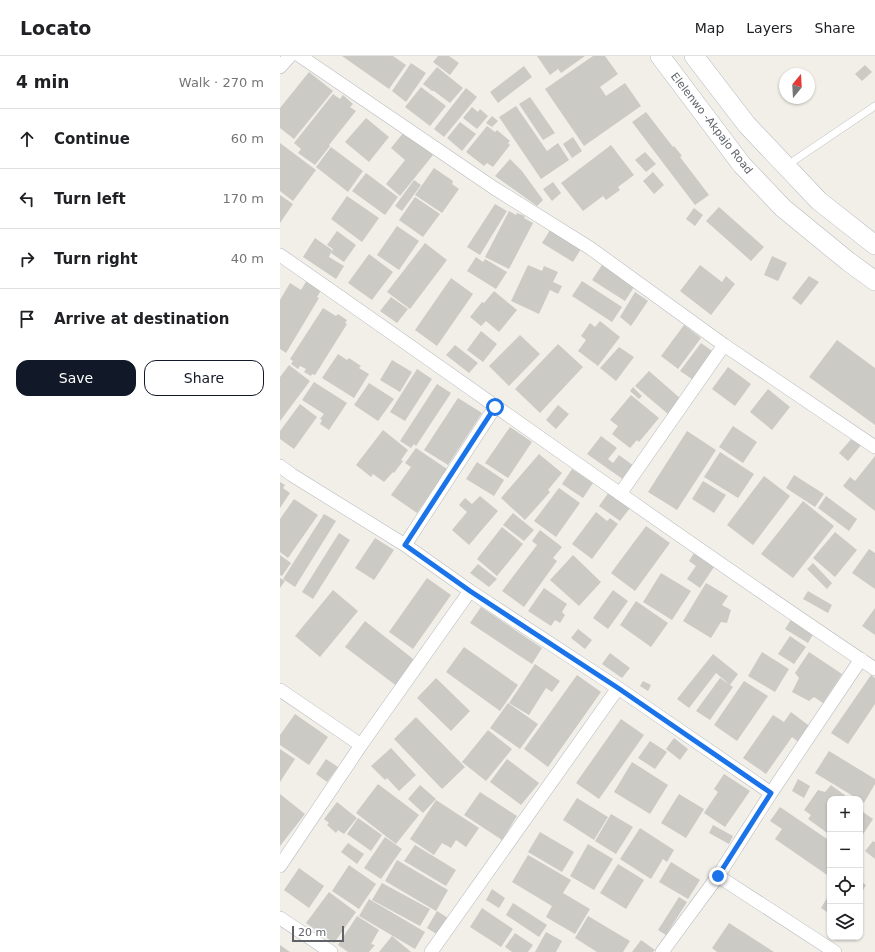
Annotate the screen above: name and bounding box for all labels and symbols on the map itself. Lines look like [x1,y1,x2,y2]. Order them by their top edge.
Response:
north arrow [779,68,815,104]
street label: Elelenwo -Akpajo Road [668,70,755,177]
route start [486,398,504,416]
route end [709,867,727,885]
scale bar [292,924,344,943]

